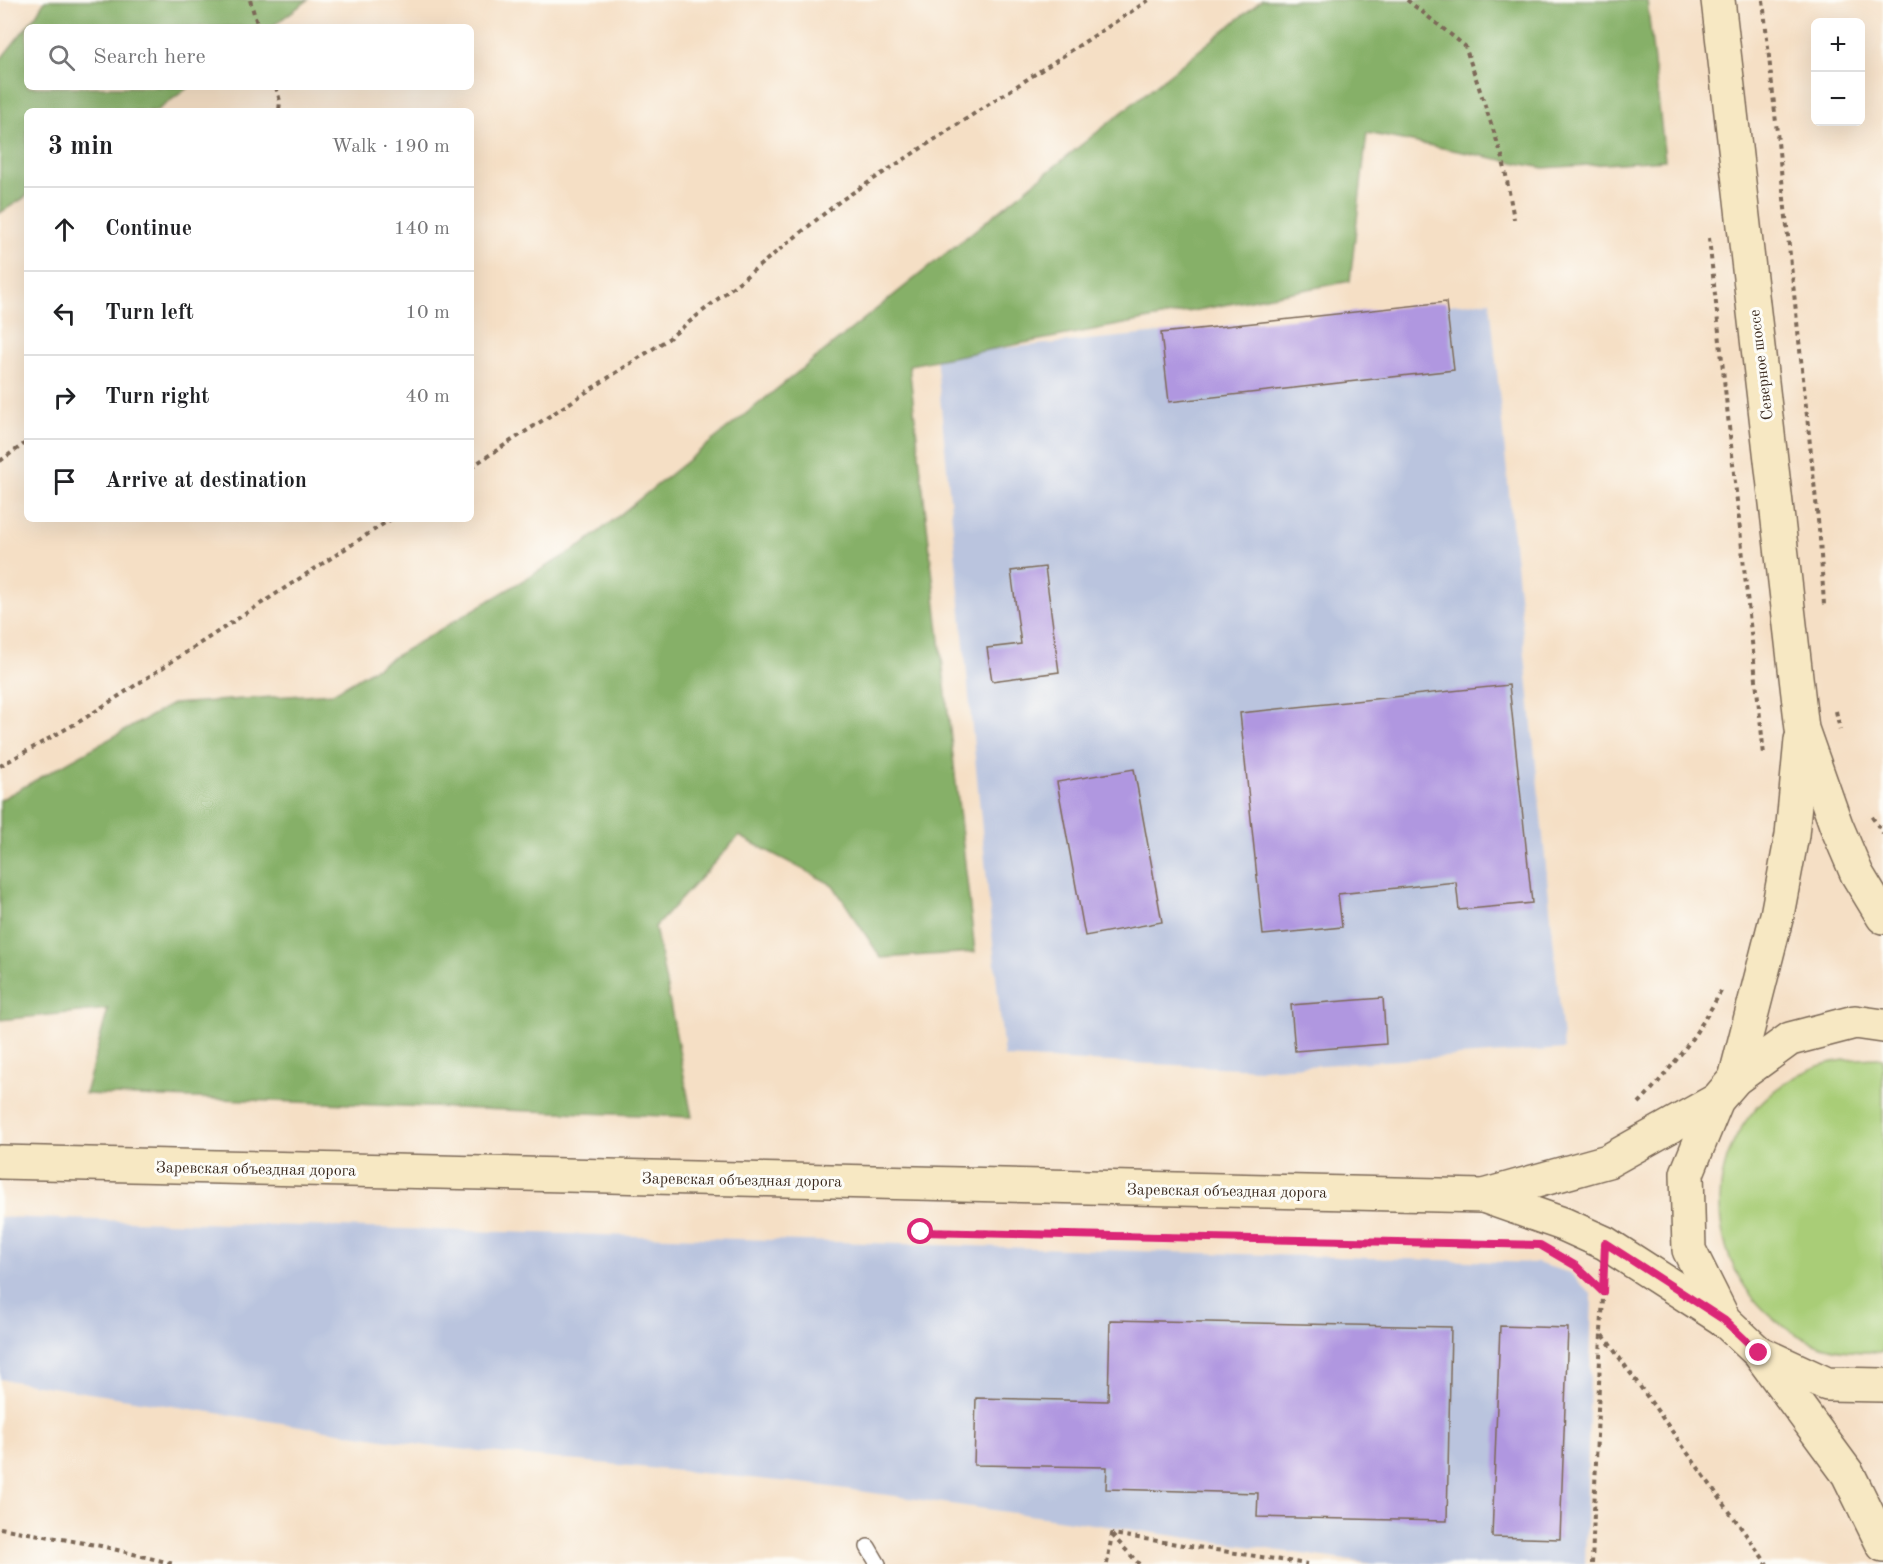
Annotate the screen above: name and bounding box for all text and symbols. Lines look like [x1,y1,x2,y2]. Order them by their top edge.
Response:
map controls [1811,18,1865,126]
button: + [1811,18,1865,72]
search box [24,24,474,90]
icon: search [45,41,78,74]
text: Search here [93,46,206,68]
button: − [1811,72,1865,126]
text: 3 min [48,134,113,160]
text: Walk · 190 m [331,137,450,157]
icon: ahead [48,213,81,246]
text: Continue [105,218,192,240]
text: 140 m [394,219,450,239]
icon: left [48,297,81,330]
text: Turn left [105,302,194,324]
text: 10 m [405,303,450,323]
street label: Северное шоссе [1747,308,1777,421]
icon: right [48,381,81,414]
text: Turn right [105,386,209,408]
text: 40 m [405,387,450,407]
icon: arrive [48,465,81,498]
text: Arrive at destination [105,470,307,492]
street label: Заревская объездная дорога [156,1160,356,1180]
street label: Заревская объездная дорога [642,1171,842,1191]
street label: Заревская объездная дорога [1127,1182,1327,1202]
route start [907,1218,933,1244]
route end [1745,1339,1771,1365]

